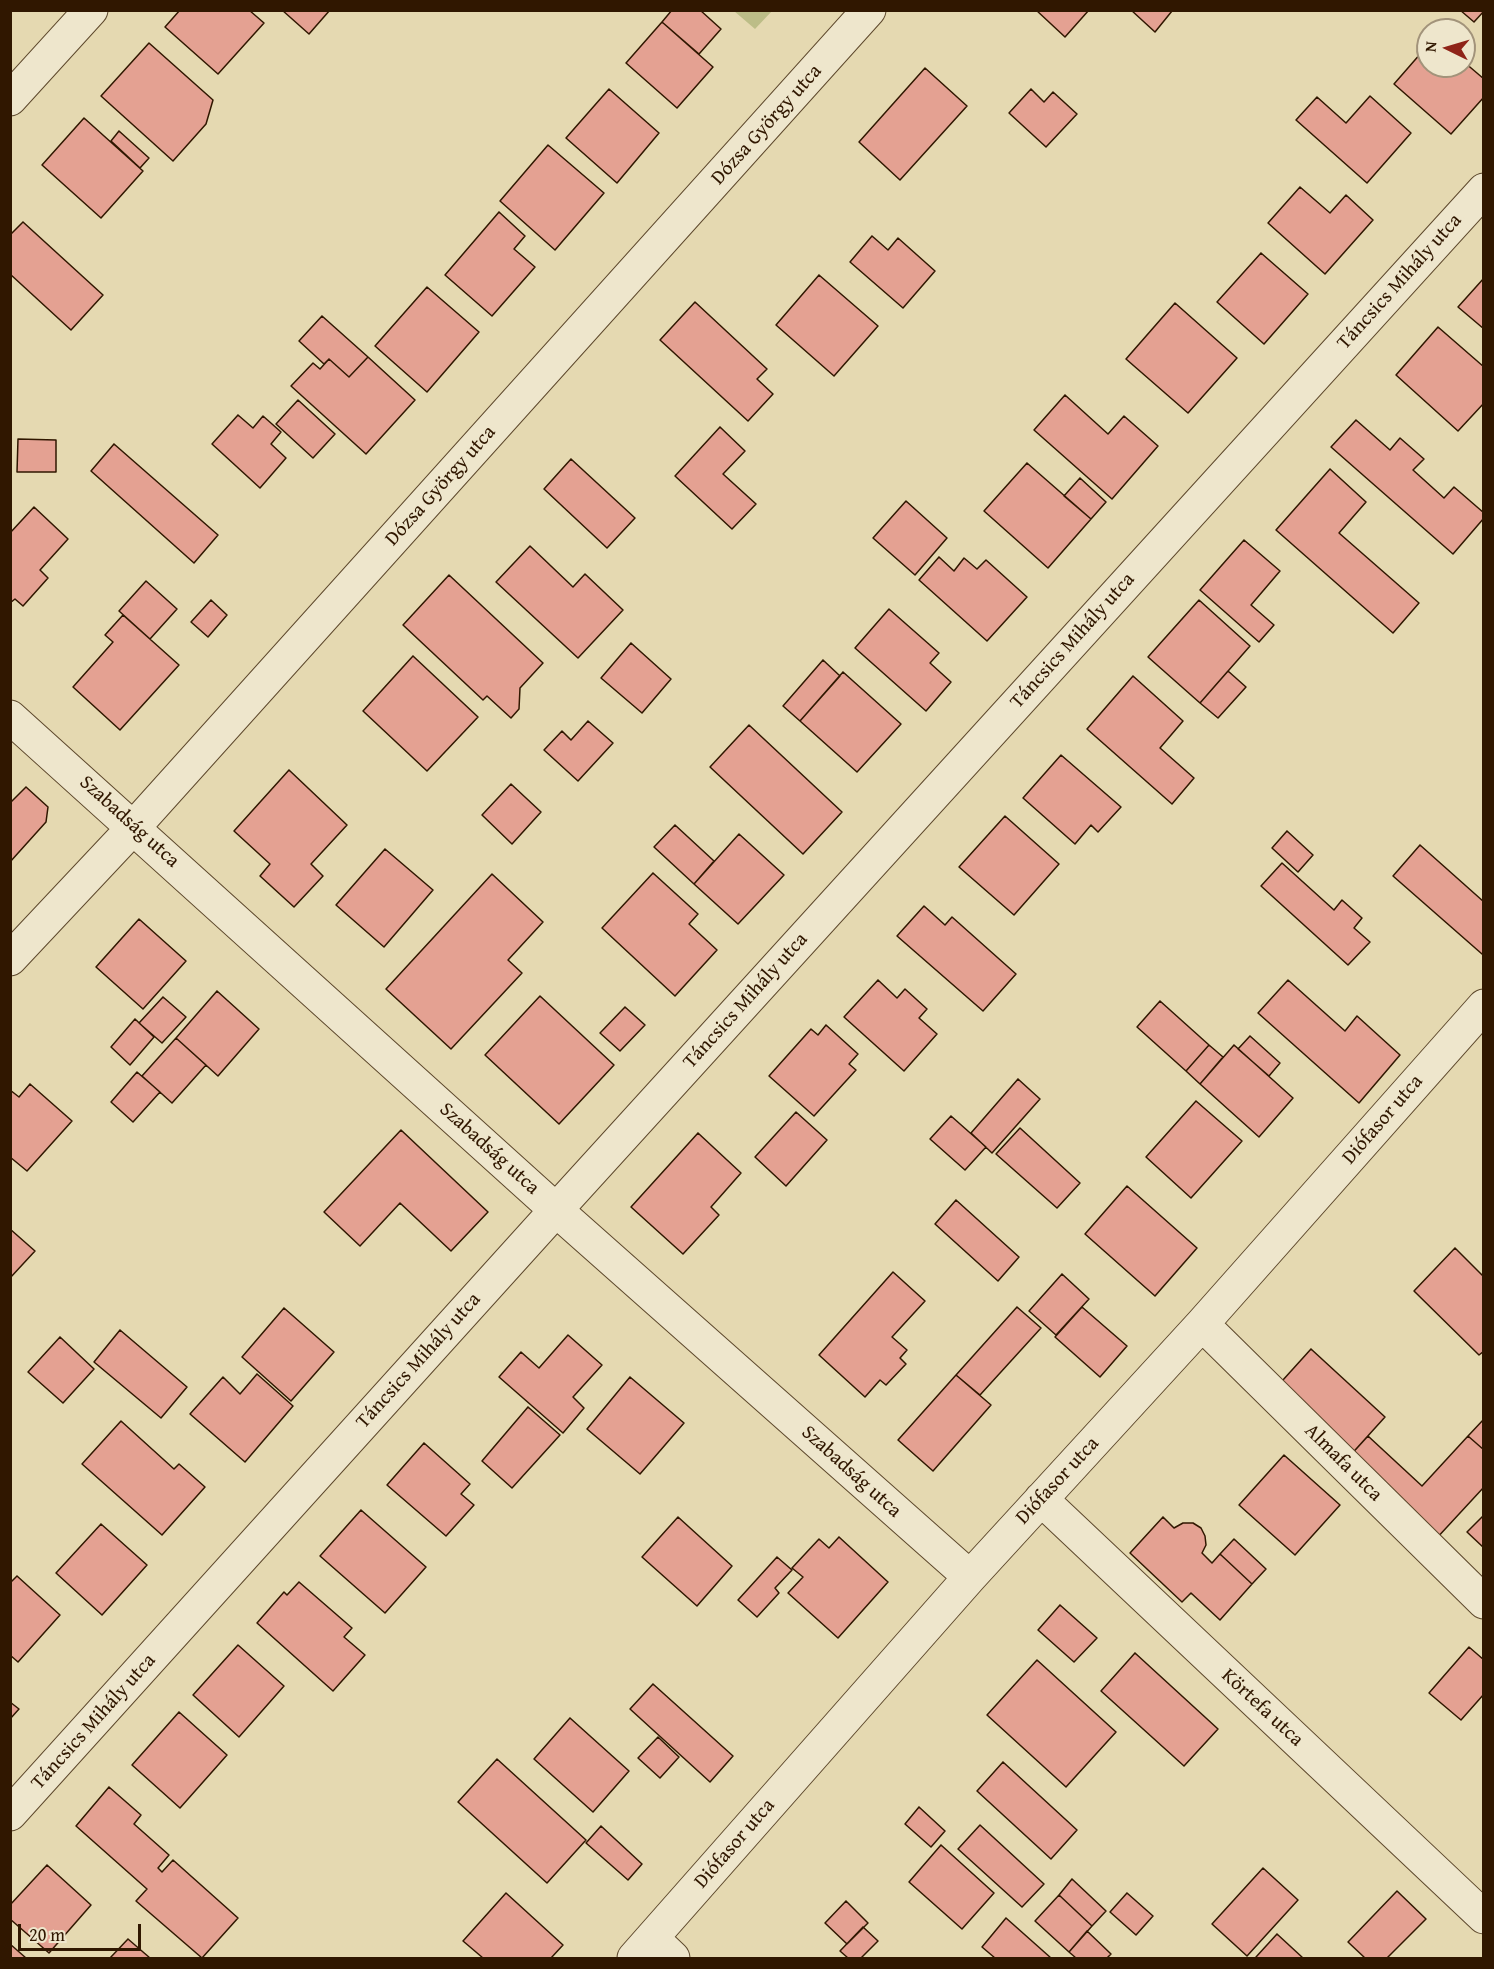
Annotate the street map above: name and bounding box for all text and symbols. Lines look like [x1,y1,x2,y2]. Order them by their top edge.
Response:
north arrow [1416,18,1476,78]
text: N [1418,40,1442,53]
street label: Dózsa György utca [707,60,827,190]
street label: Táncsics Mihály utca [1333,209,1467,355]
street label: Dózsa György utca [381,421,501,551]
street label: Táncsics Mihály utca [1006,568,1140,714]
street label: Szabadság utca [74,771,184,873]
street label: Táncsics Mihály utca [679,928,813,1074]
street label: Diófasor utca [1338,1070,1428,1170]
street label: Szabadság utca [434,1098,544,1200]
street label: Táncsics Mihály utca [352,1288,486,1434]
street label: Almafa utca [1299,1419,1387,1507]
street label: Szabadság utca [796,1421,906,1523]
street label: Diófasor utca [1011,1432,1105,1530]
street label: Táncsics Mihály utca [27,1649,161,1795]
street label: Körtefa utca [1216,1664,1308,1752]
street label: Diófasor utca [690,1794,780,1894]
scale bar [21,1912,144,1950]
text: 20 m [29,1921,65,1948]

